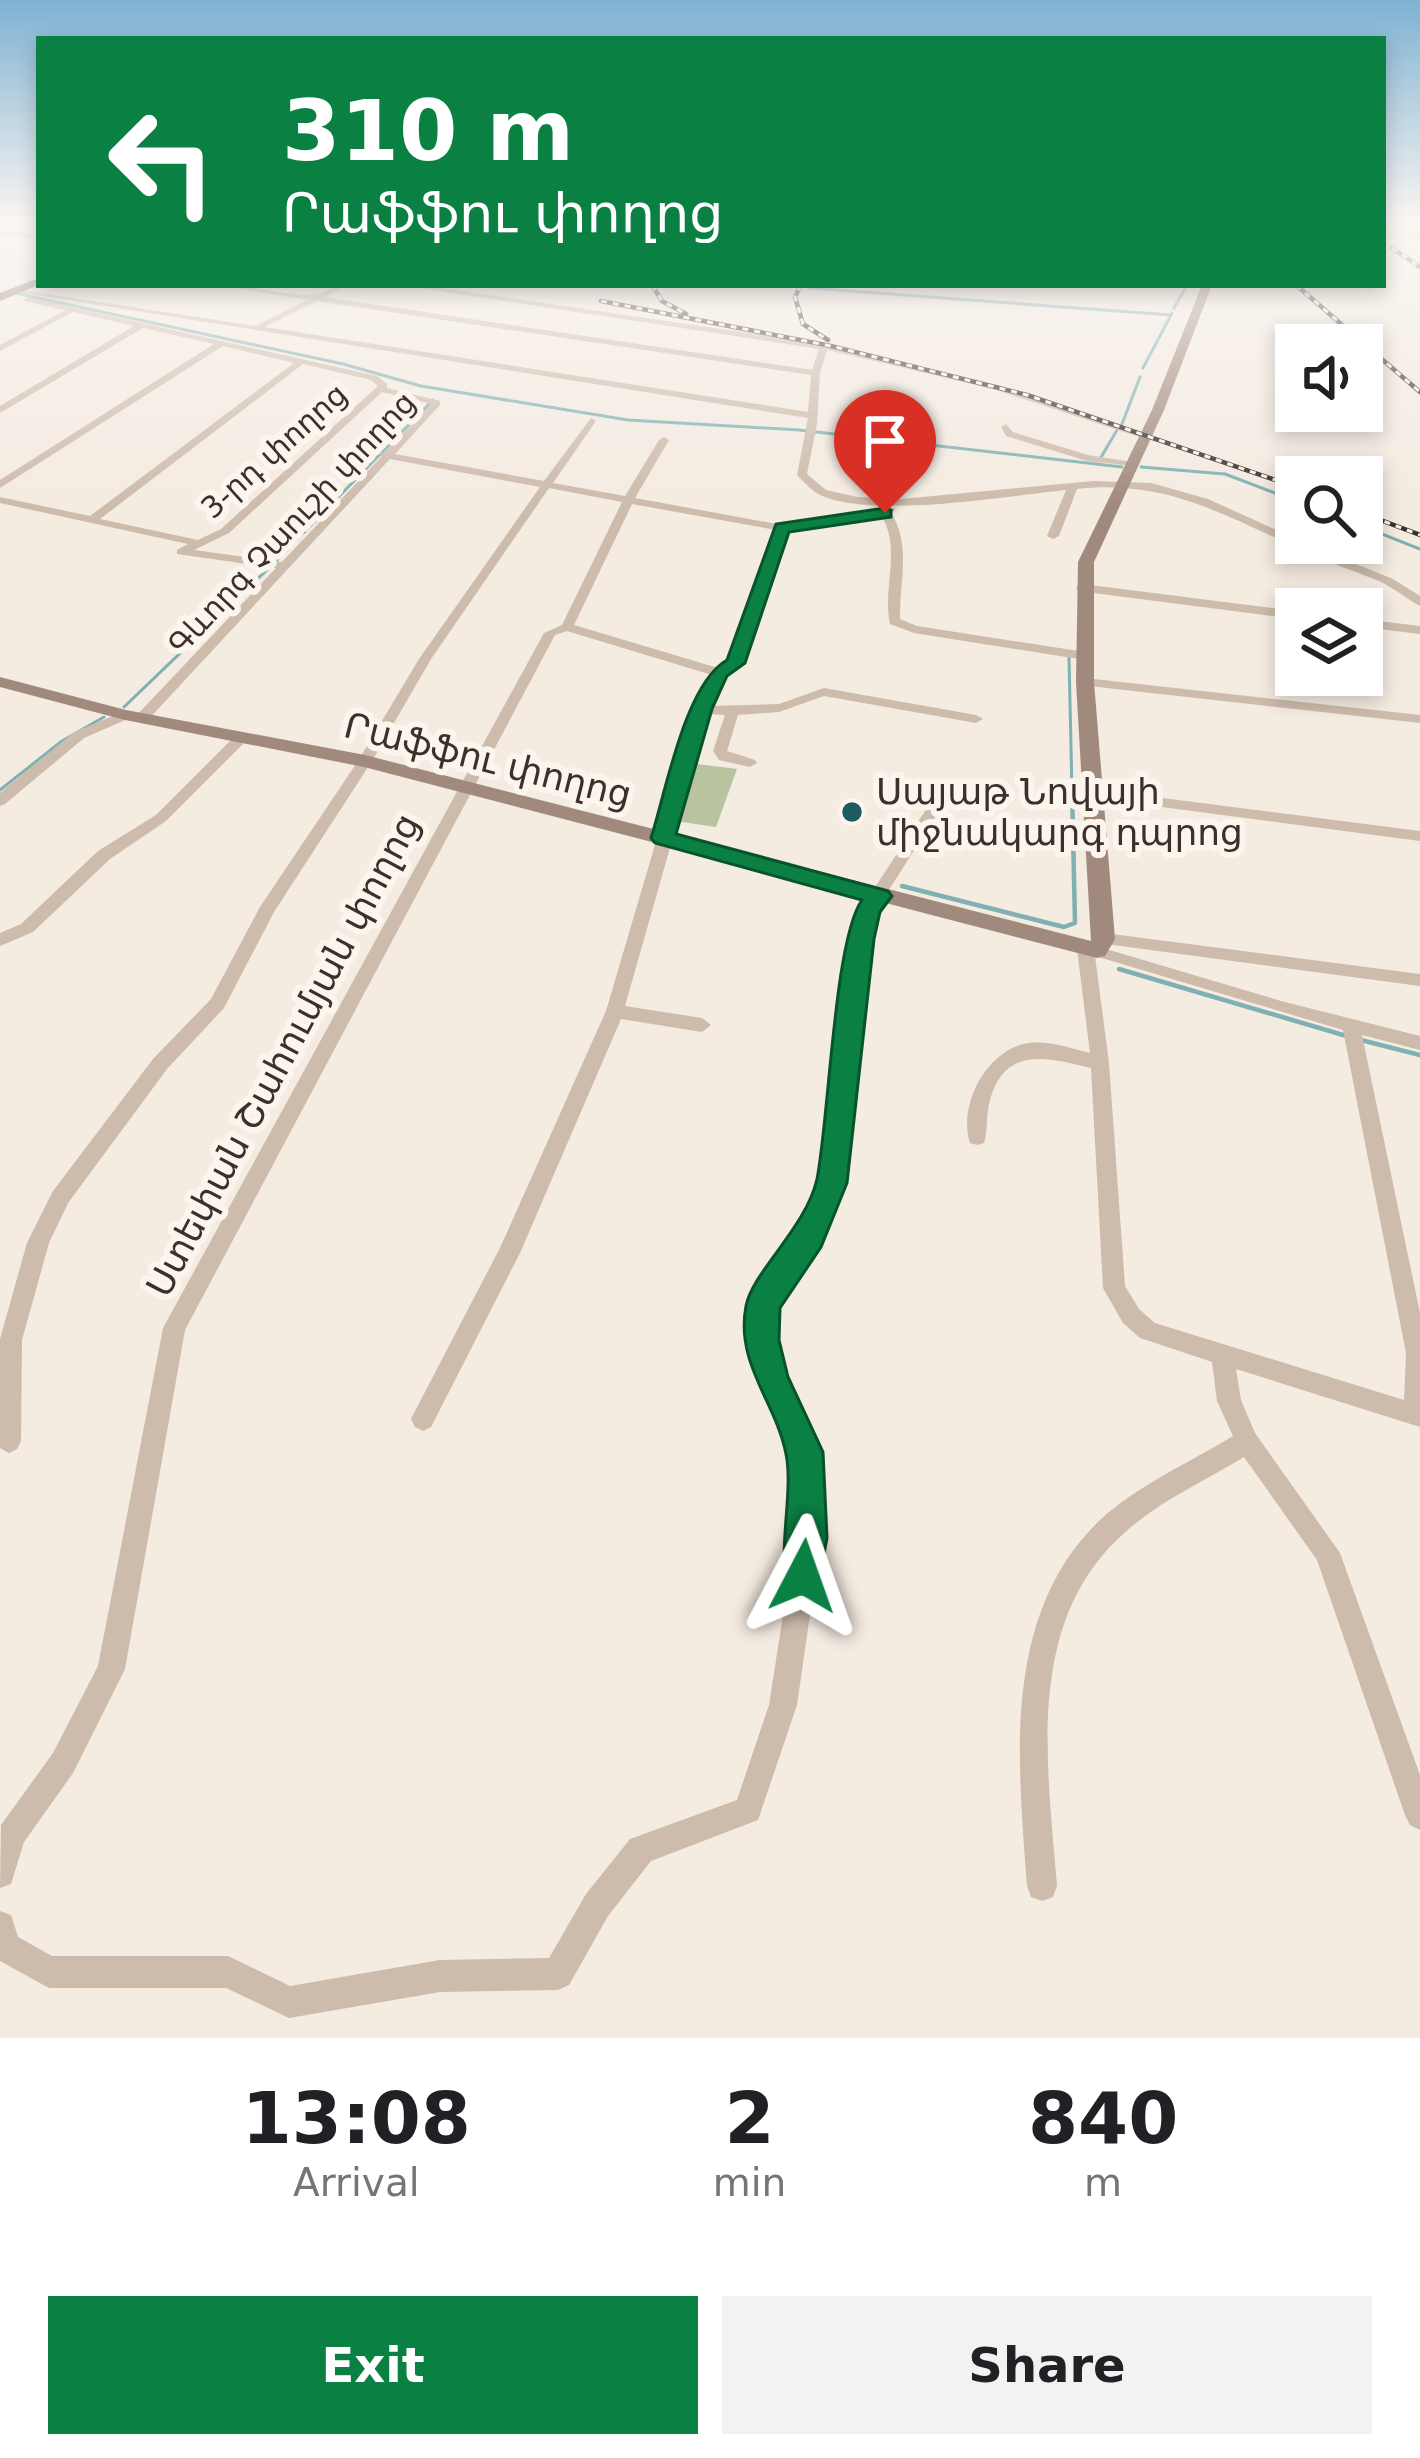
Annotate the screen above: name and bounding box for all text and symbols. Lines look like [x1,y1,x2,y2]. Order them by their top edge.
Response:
text: 310 m [282,82,574,180]
icon: left [84,84,240,240]
text: Րաֆֆու փողոց [282,182,723,245]
map controls [1275,324,1383,696]
button: sound [1275,324,1383,432]
street label: 3-րդ փողոց [194,377,354,525]
street label: Գևորգ Չաուշի փողոց [161,385,423,661]
pin [834,390,936,513]
icon: arrive [852,408,918,474]
button: search [1275,456,1383,564]
button: layers [1275,588,1383,696]
street label: Րաֆֆու փողոց [340,705,636,815]
place label: Սայաթ Նովայի միջնակարգ դպրոց [876,771,1243,853]
marker: Սայաթ Նովայի միջնակարգ դպրոց [839,799,865,825]
street label: Ստեփան Շահումյան փողոց [138,807,428,1303]
position arrow [740,1513,866,1639]
text: 13:08 [242,2076,471,2160]
text: 2 [724,2076,774,2160]
text: 840 [1028,2076,1178,2160]
text: Arrival [293,2160,420,2205]
text: min [713,2160,786,2205]
text: m [1084,2160,1122,2205]
button: Exit [48,2296,698,2434]
button: Share [722,2296,1372,2434]

